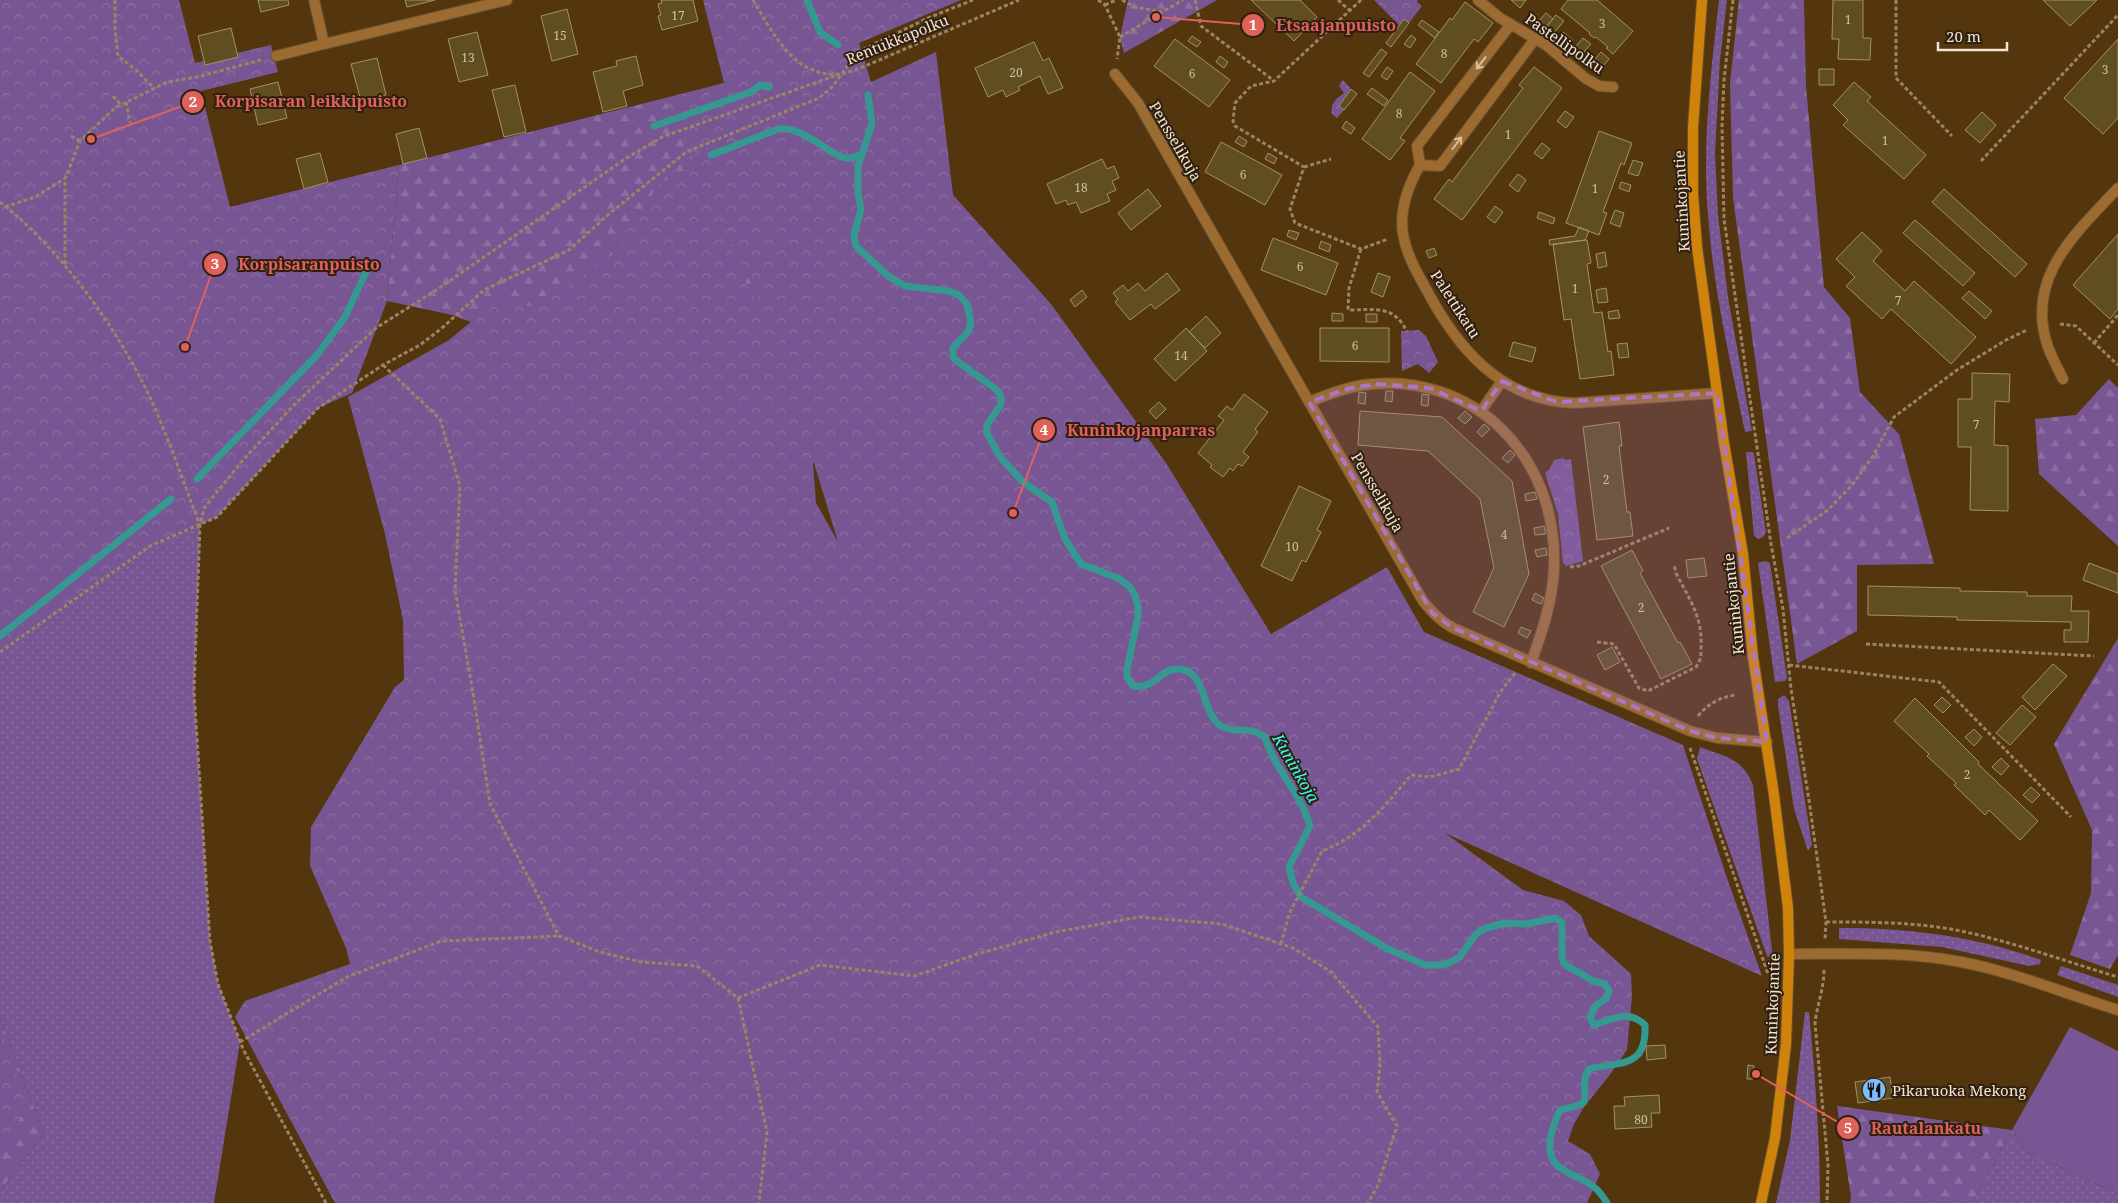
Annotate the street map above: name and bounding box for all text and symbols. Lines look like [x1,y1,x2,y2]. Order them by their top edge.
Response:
house number: 17 [671,7,685,24]
street label: Pastellipolku [1521,8,1609,78]
street label: Rentukkapolku [843,9,952,69]
callout: Etsaajanpuisto [1241,9,1406,40]
house number: 1 [1845,11,1851,28]
text: 1 [1249,14,1257,34]
text: Etsaajanpuisto [1276,14,1396,36]
house number: 3 [1599,15,1606,32]
scale bar [1938,20,2007,52]
text: 20 m [1946,26,1981,46]
house number: 15 [553,27,567,44]
house number: 8 [1441,45,1448,62]
house number: 13 [461,49,475,66]
one-way arrow [1476,56,1487,69]
house number: 3 [2102,61,2109,78]
house number: 20 [1009,64,1023,81]
house number: 6 [1189,65,1196,82]
callout: Korpisaran leikkipuisto [180,86,417,117]
text: Korpisaran leikkipuisto [215,90,407,112]
text: 2 [189,91,197,111]
street label: Pensselikuja [1145,97,1207,185]
house number: 8 [1396,105,1403,122]
house number: 1 [1505,126,1511,143]
house number: 1 [1882,132,1888,149]
one-way arrow [1452,137,1463,150]
street label: Kuninkojantie [1668,150,1694,252]
house number: 6 [1240,166,1247,183]
house number: 18 [1074,179,1088,196]
house number: 1 [1592,180,1598,197]
callout: Korpisaranpuisto [203,248,390,279]
text: 3 [211,253,219,273]
text: Korpisaranpuisto [238,253,380,275]
house number: 6 [1297,258,1304,275]
street label: Palettikatu [1426,266,1486,342]
house number: 1 [1572,280,1578,297]
house number: 7 [1895,292,1902,309]
house number: 6 [1352,337,1359,354]
house number: 14 [1174,347,1188,364]
callout: Kuninkojanparras [1032,415,1225,446]
house number: 7 [1973,416,1980,433]
text: 4 [1040,419,1049,439]
text: Kuninkojanparras [1067,419,1215,441]
street label: Pensselikuja [1347,448,1409,536]
house number: 2 [1603,471,1609,488]
house number: 4 [1501,526,1508,543]
house number: 10 [1285,538,1299,555]
street label: Kuninkojantie [1718,552,1748,656]
house number: 2 [1638,599,1644,616]
water label: Kuninkoja [1267,729,1325,807]
house number: 2 [1964,766,1970,783]
street label: Kuninkojantie [1760,953,1784,1055]
restaurant icon: Pikaruoka Mekong [1861,1077,1887,1103]
place label: Pikaruoka Mekong [1892,1080,2026,1100]
house number: 80 [1634,1111,1648,1128]
callout: Rautalankatu [1836,1113,1991,1144]
text: 5 [1844,1117,1852,1137]
text: Rautalankatu [1871,1117,1982,1139]

